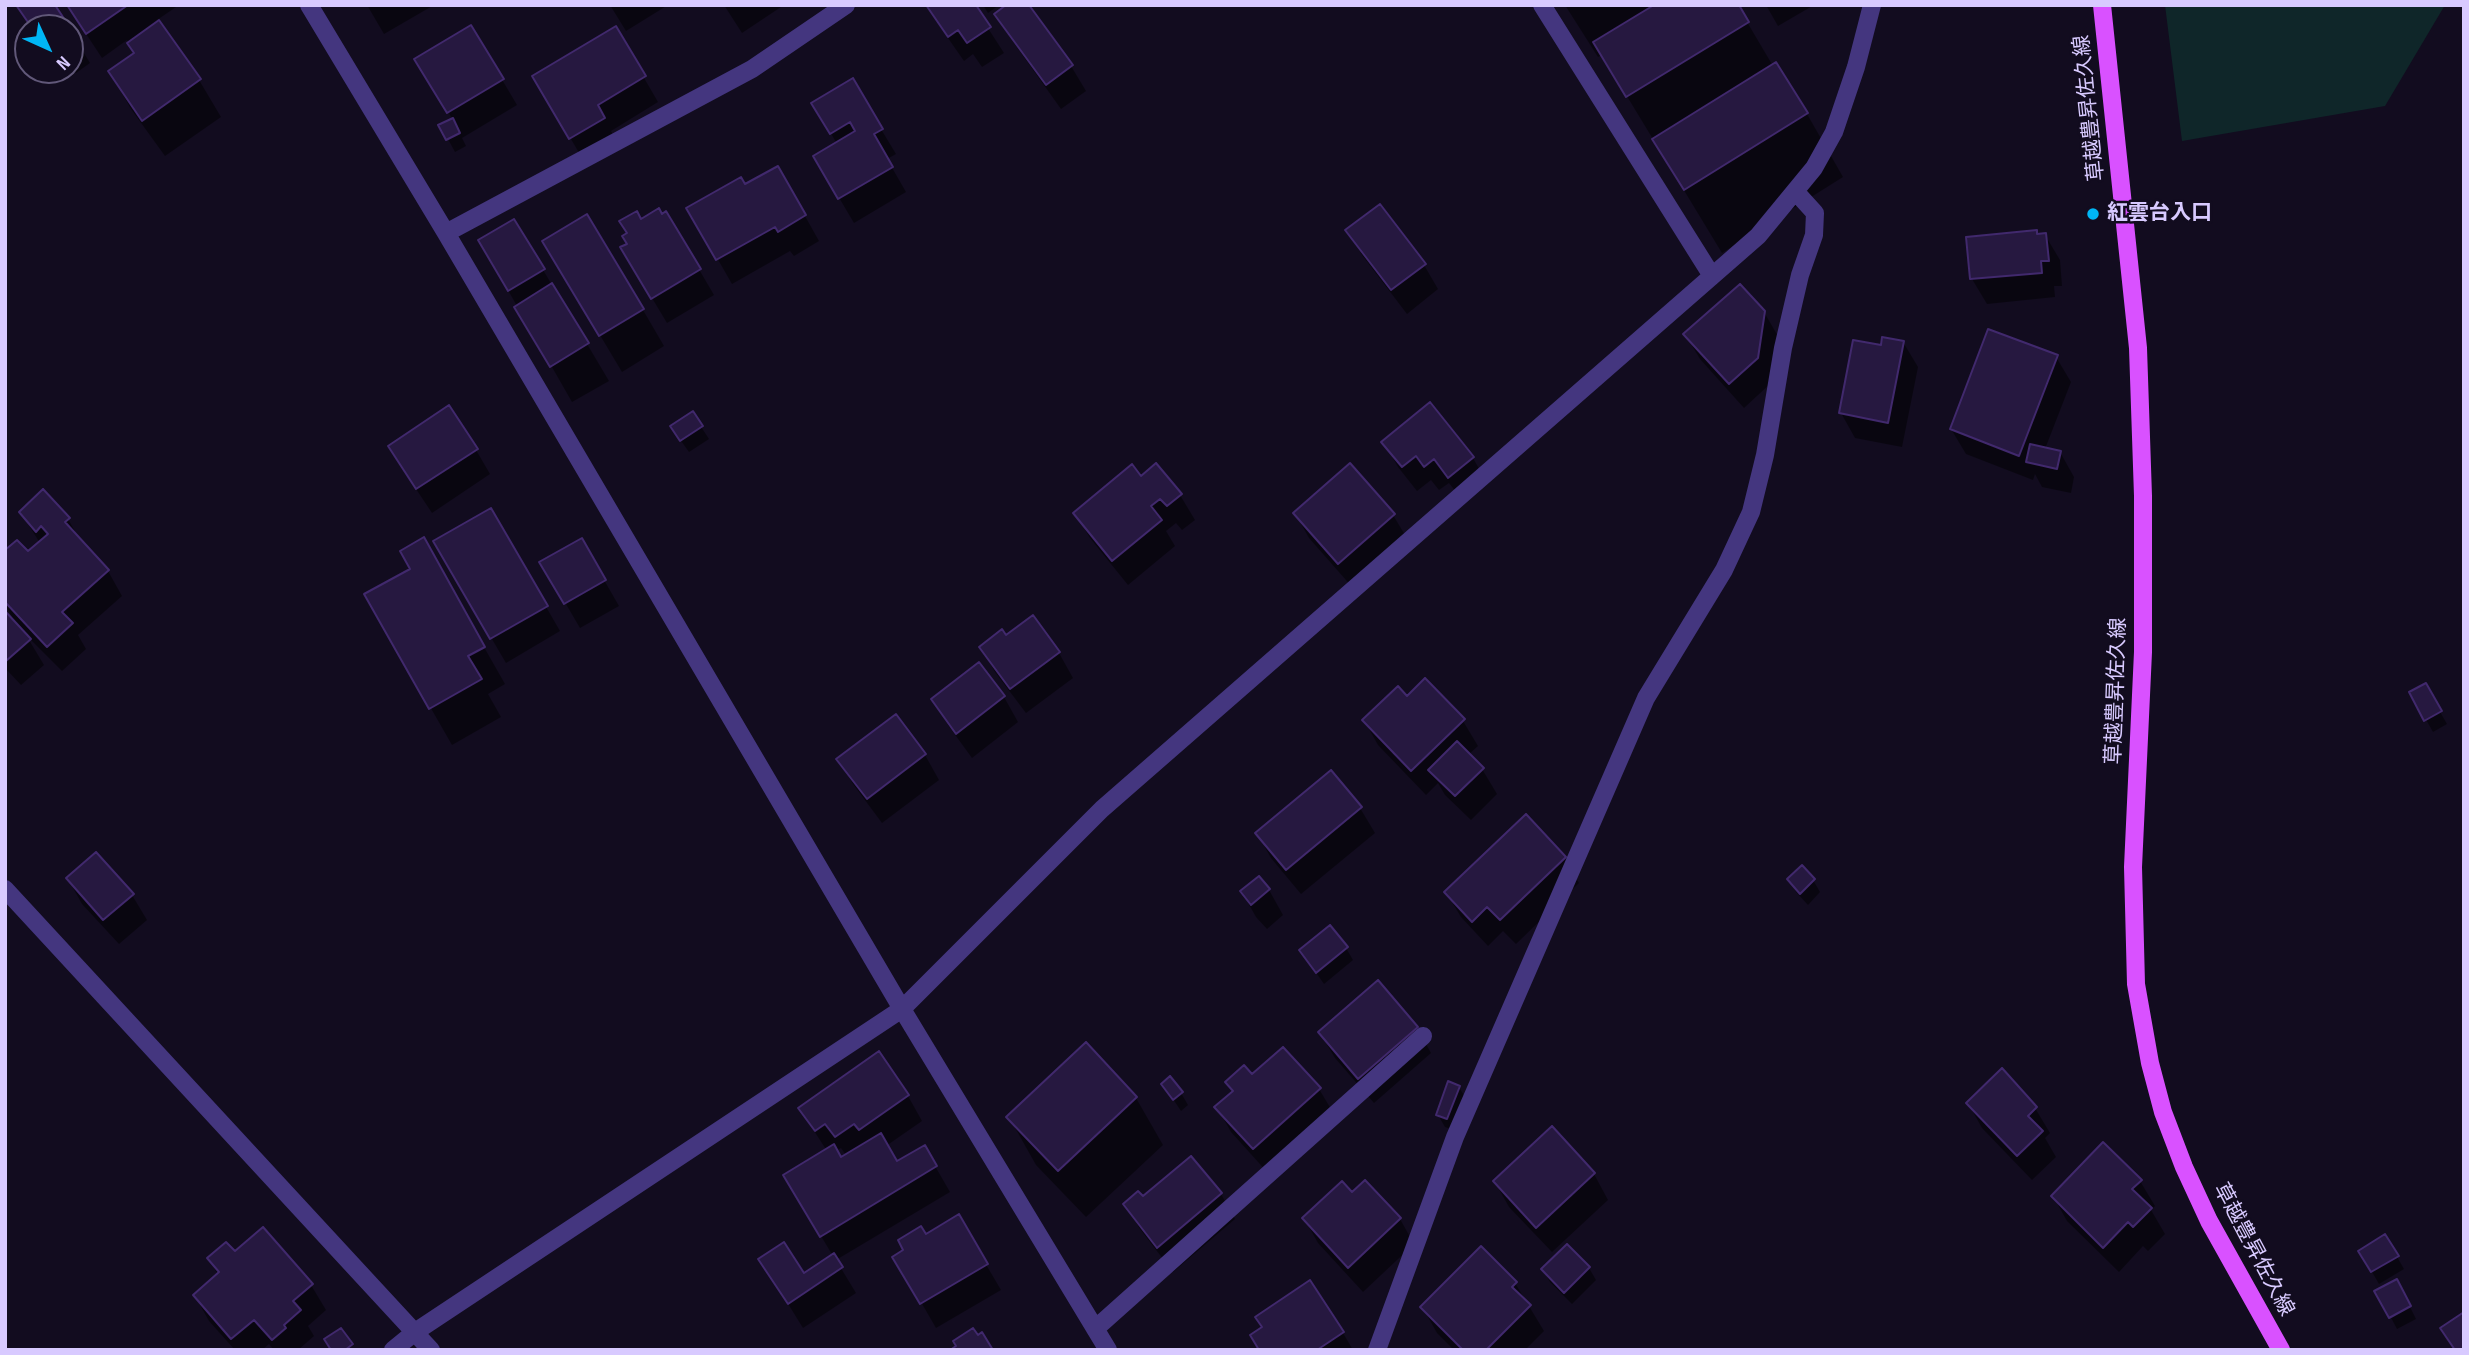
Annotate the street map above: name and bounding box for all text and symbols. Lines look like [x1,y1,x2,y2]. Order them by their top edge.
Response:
north arrow [14,14,84,84]
street label: 草越豊昇佐久線 [2070,34,2110,182]
text: N [51,51,75,75]
place label: 紅雲台入口 [2107,201,2212,227]
marker: 紅雲台入口 [2085,206,2101,222]
street label: 草越豊昇佐久線 [2102,617,2132,765]
street label: 草越豊昇佐久線 [2207,1179,2299,1321]

